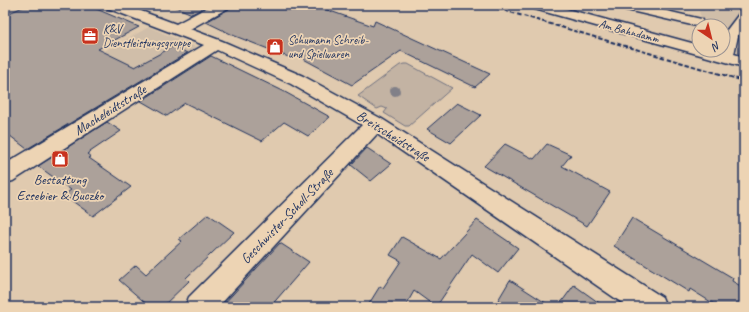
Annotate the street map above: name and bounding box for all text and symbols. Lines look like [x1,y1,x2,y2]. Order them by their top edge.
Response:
street label: Am Bahndamm [597,15,661,47]
north arrow [691,18,731,58]
place label: K&V Dienstleistungsgruppe [103,21,191,51]
office icon: K&V Dienstleistungsgruppe [80,26,100,46]
place label: Schumann Schreib- und Spielwaren [288,32,370,62]
shop icon: Schumann Schreib- und Spielwaren [265,37,285,57]
text: N [708,39,724,55]
street label: Macheleidtstraße [71,80,150,139]
street label: Breitscheidstraße [353,107,434,166]
shop icon: Bestattung Essebier & Buczko [50,149,70,169]
street label: Geschwister-Scholl-Straße [237,164,338,267]
place label: Bestattung Essebier & Buczko [17,171,105,204]

